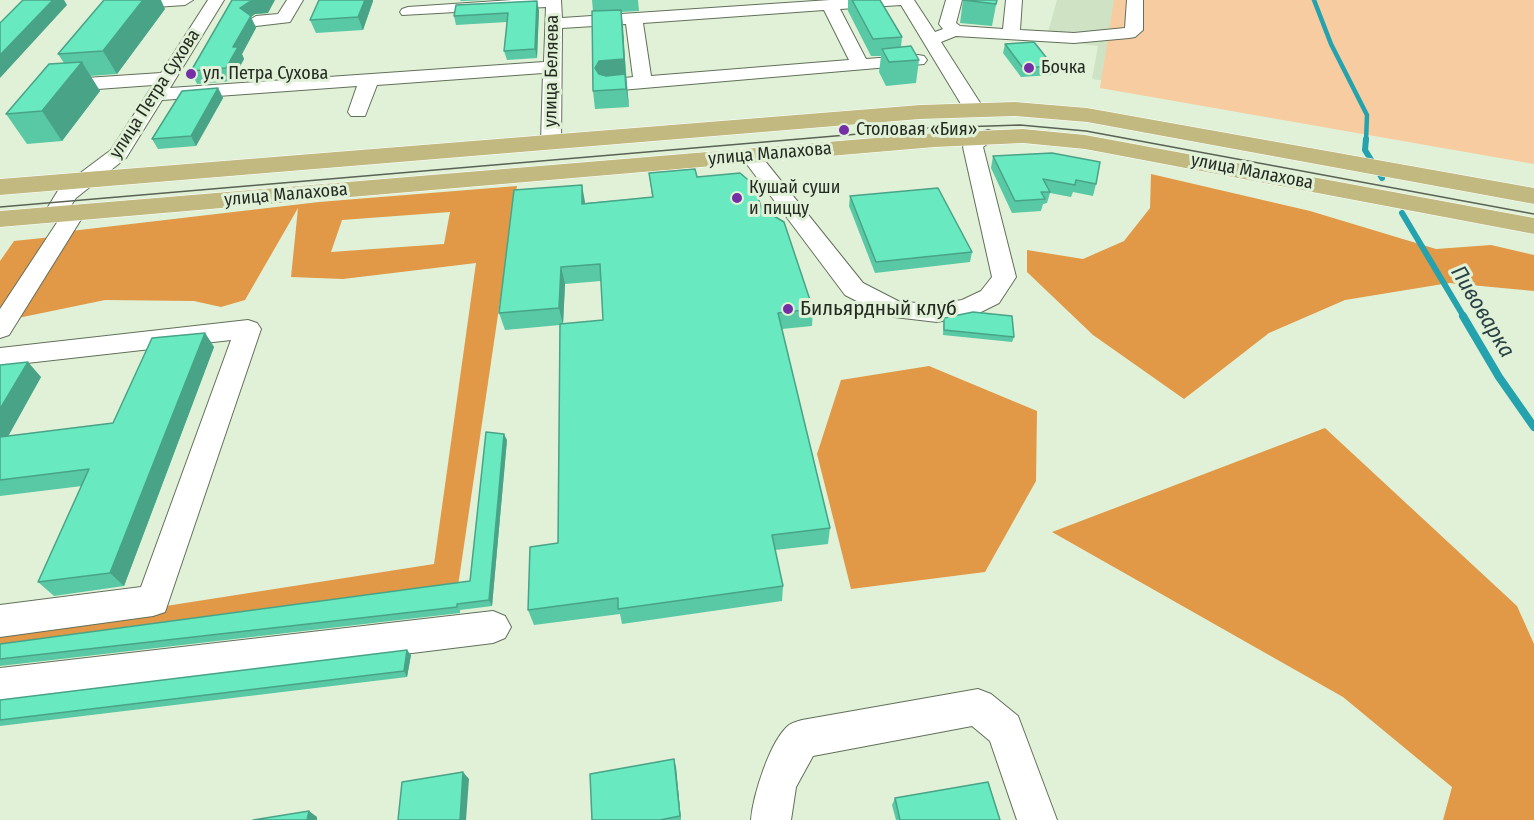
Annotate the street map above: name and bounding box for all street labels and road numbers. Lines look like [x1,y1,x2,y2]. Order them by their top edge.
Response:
street label: улица Беляева [540,15,564,127]
street label: улица Петра Сухова [105,25,205,163]
street label: улица Малахова [707,138,833,170]
street label: улица Малахова [1189,150,1315,194]
street label: улица Малахова [223,179,349,211]

